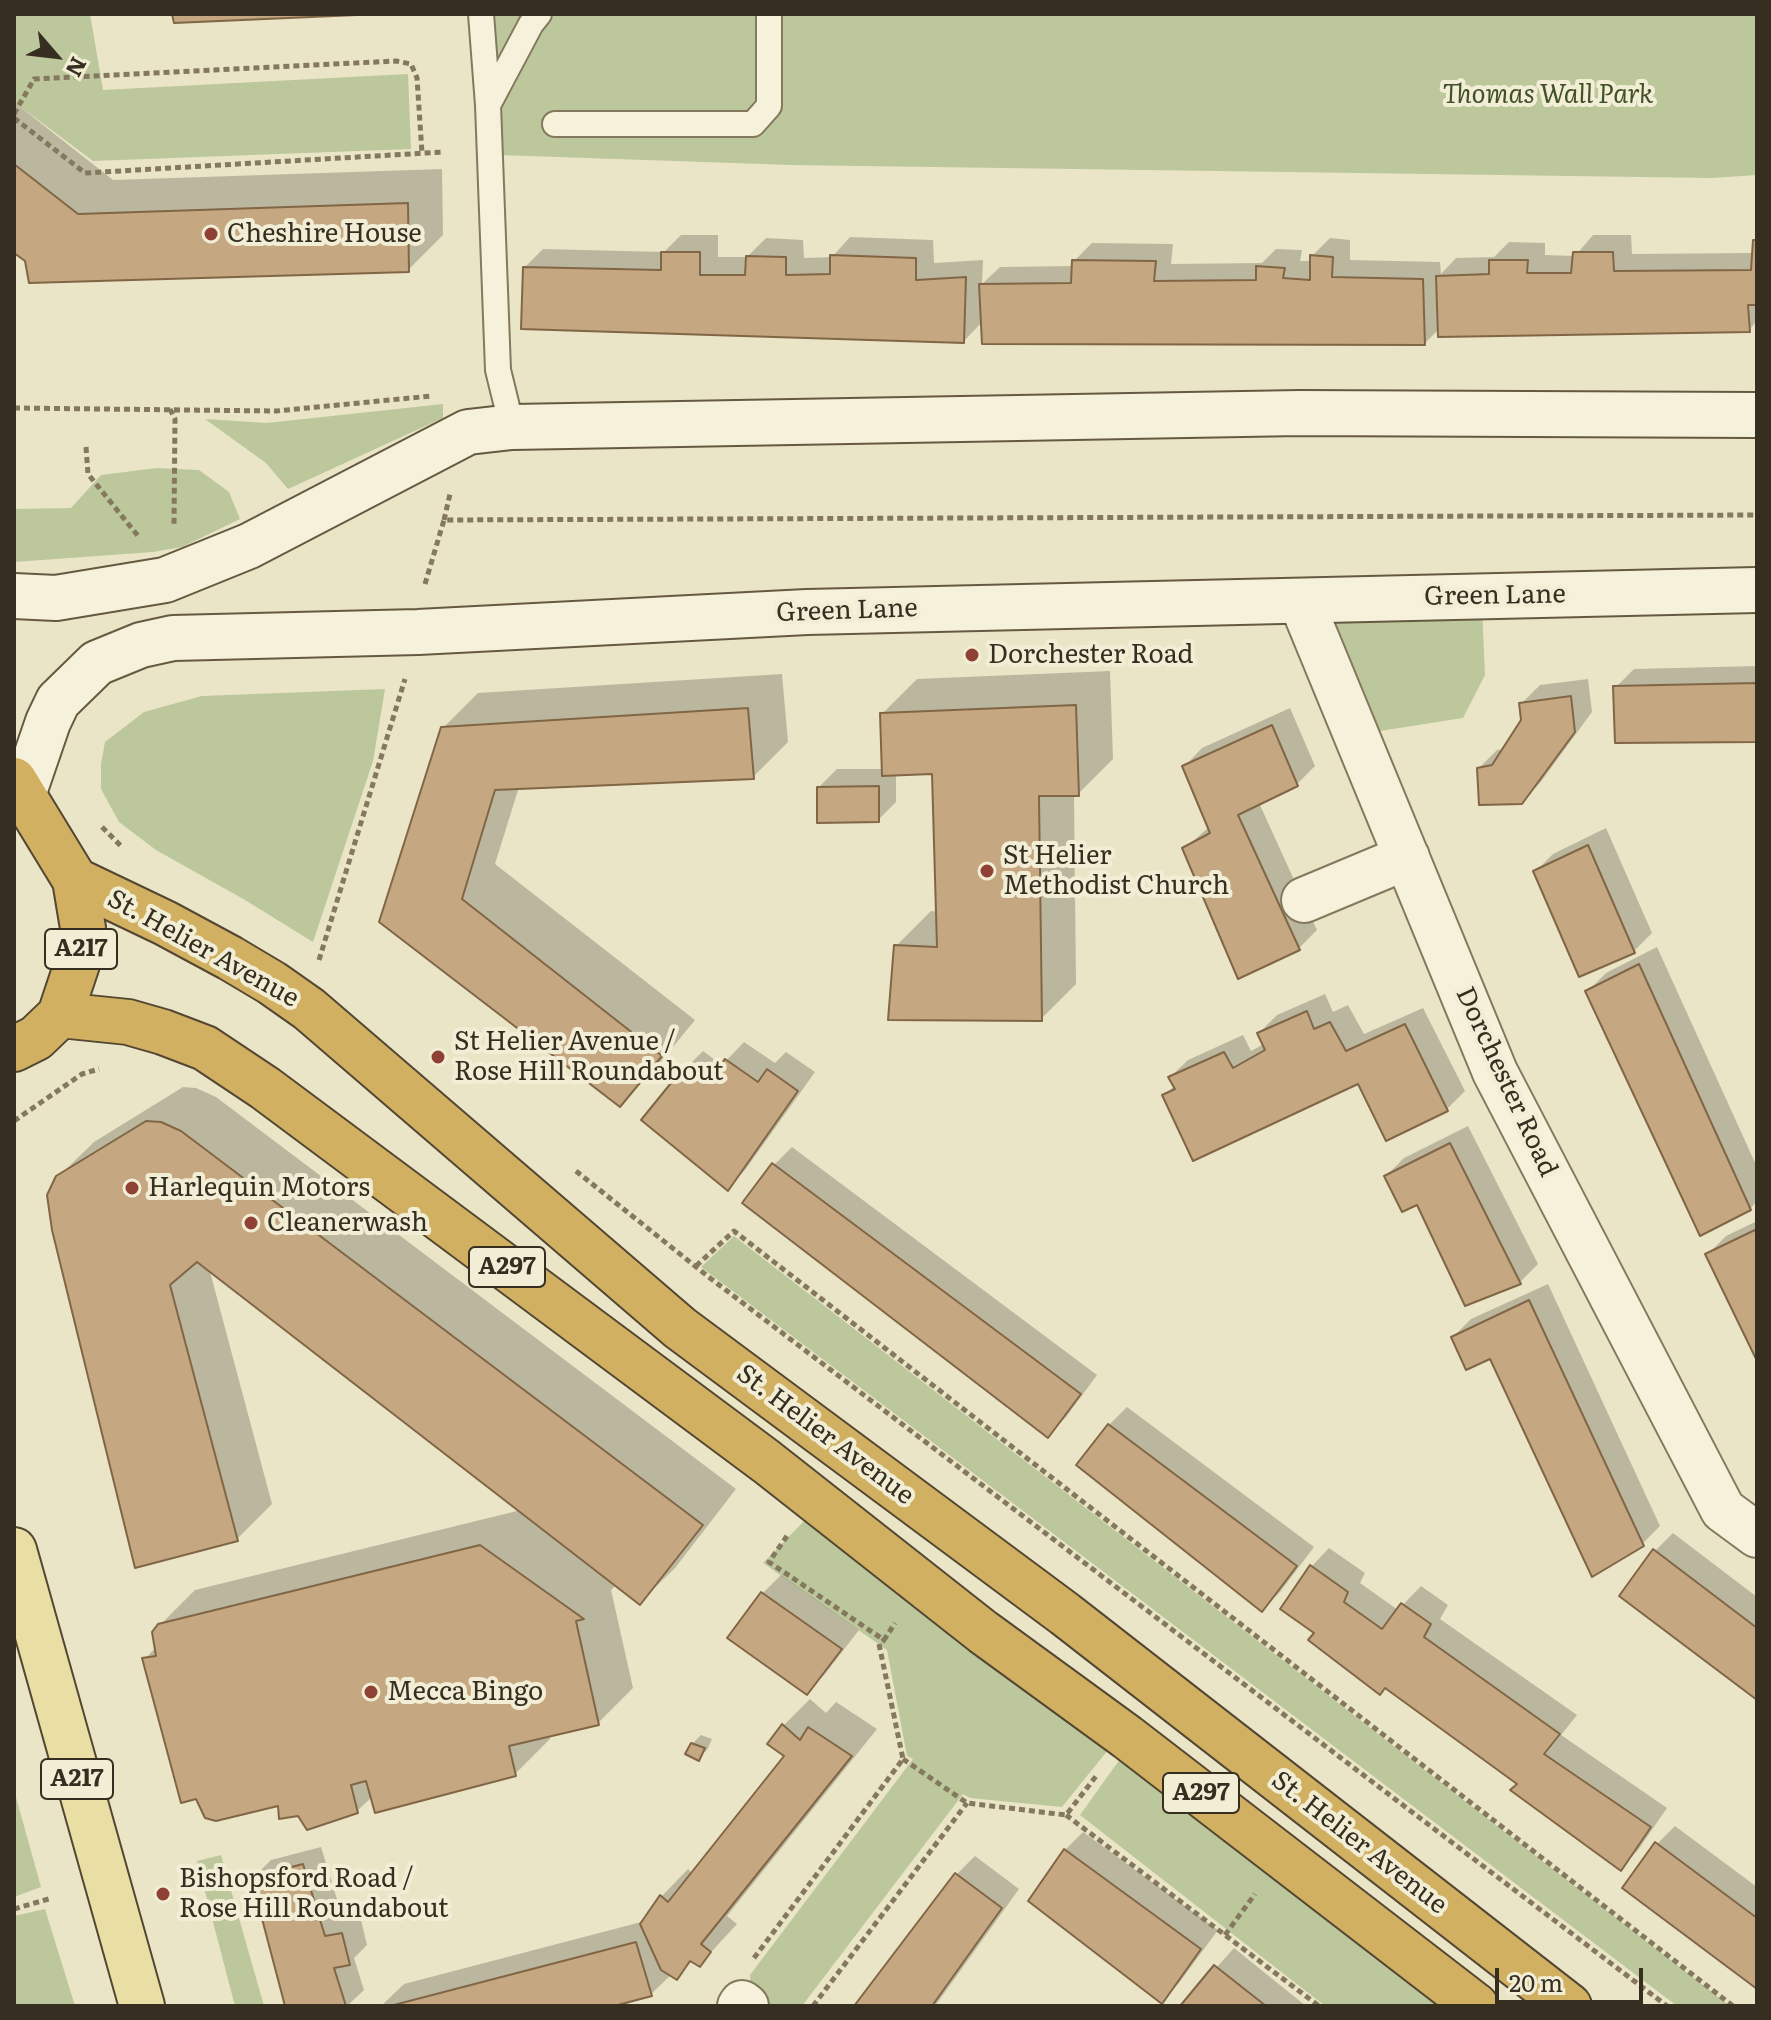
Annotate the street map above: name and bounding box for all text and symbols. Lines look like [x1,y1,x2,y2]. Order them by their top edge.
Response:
north arrow [16,16,96,96]
text: N [59,52,97,83]
park label: Thomas Wall Park [1443,79,1653,111]
place label: Cheshire House [227,218,422,250]
marker: Cheshire House [202,225,220,243]
street label: Green Lane [1424,579,1566,613]
street label: Green Lane [776,593,918,629]
place label: Dorchester Road [988,639,1194,671]
marker: Dorchester Road [963,646,981,664]
place label: St Helier Methodist Church [1003,840,1229,902]
marker: St Helier Methodist Church [978,862,996,880]
street label: St. Helier Avenue [102,884,304,1014]
road number: A217 [45,929,117,969]
street label: Dorchester Road [1448,982,1564,1182]
place label: St Helier Avenue / Rose Hill Roundabout [454,1026,723,1088]
marker: St Helier Avenue / Rose Hill Roundabout [429,1048,447,1066]
place label: Harlequin Motors [148,1172,370,1204]
marker: Harlequin Motors [123,1179,141,1197]
place label: Cleanerwash [267,1207,428,1239]
marker: Cleanerwash [242,1214,260,1232]
road number: A297 [469,1247,545,1287]
street label: St. Helier Avenue [730,1358,920,1512]
place label: Mecca Bingo [387,1676,543,1708]
marker: Mecca Bingo [362,1683,380,1701]
road number: A217 [41,1759,113,1799]
street label: St. Helier Avenue [1265,1765,1453,1921]
road number: A297 [1163,1773,1239,1813]
place label: Bishopsford Road / Rose Hill Roundabout [179,1863,448,1924]
marker: Bishopsford Road / Rose Hill Roundabout [154,1885,172,1903]
scale bar [1499,1952,1647,2002]
text: 20 m [1509,1964,1563,1999]

